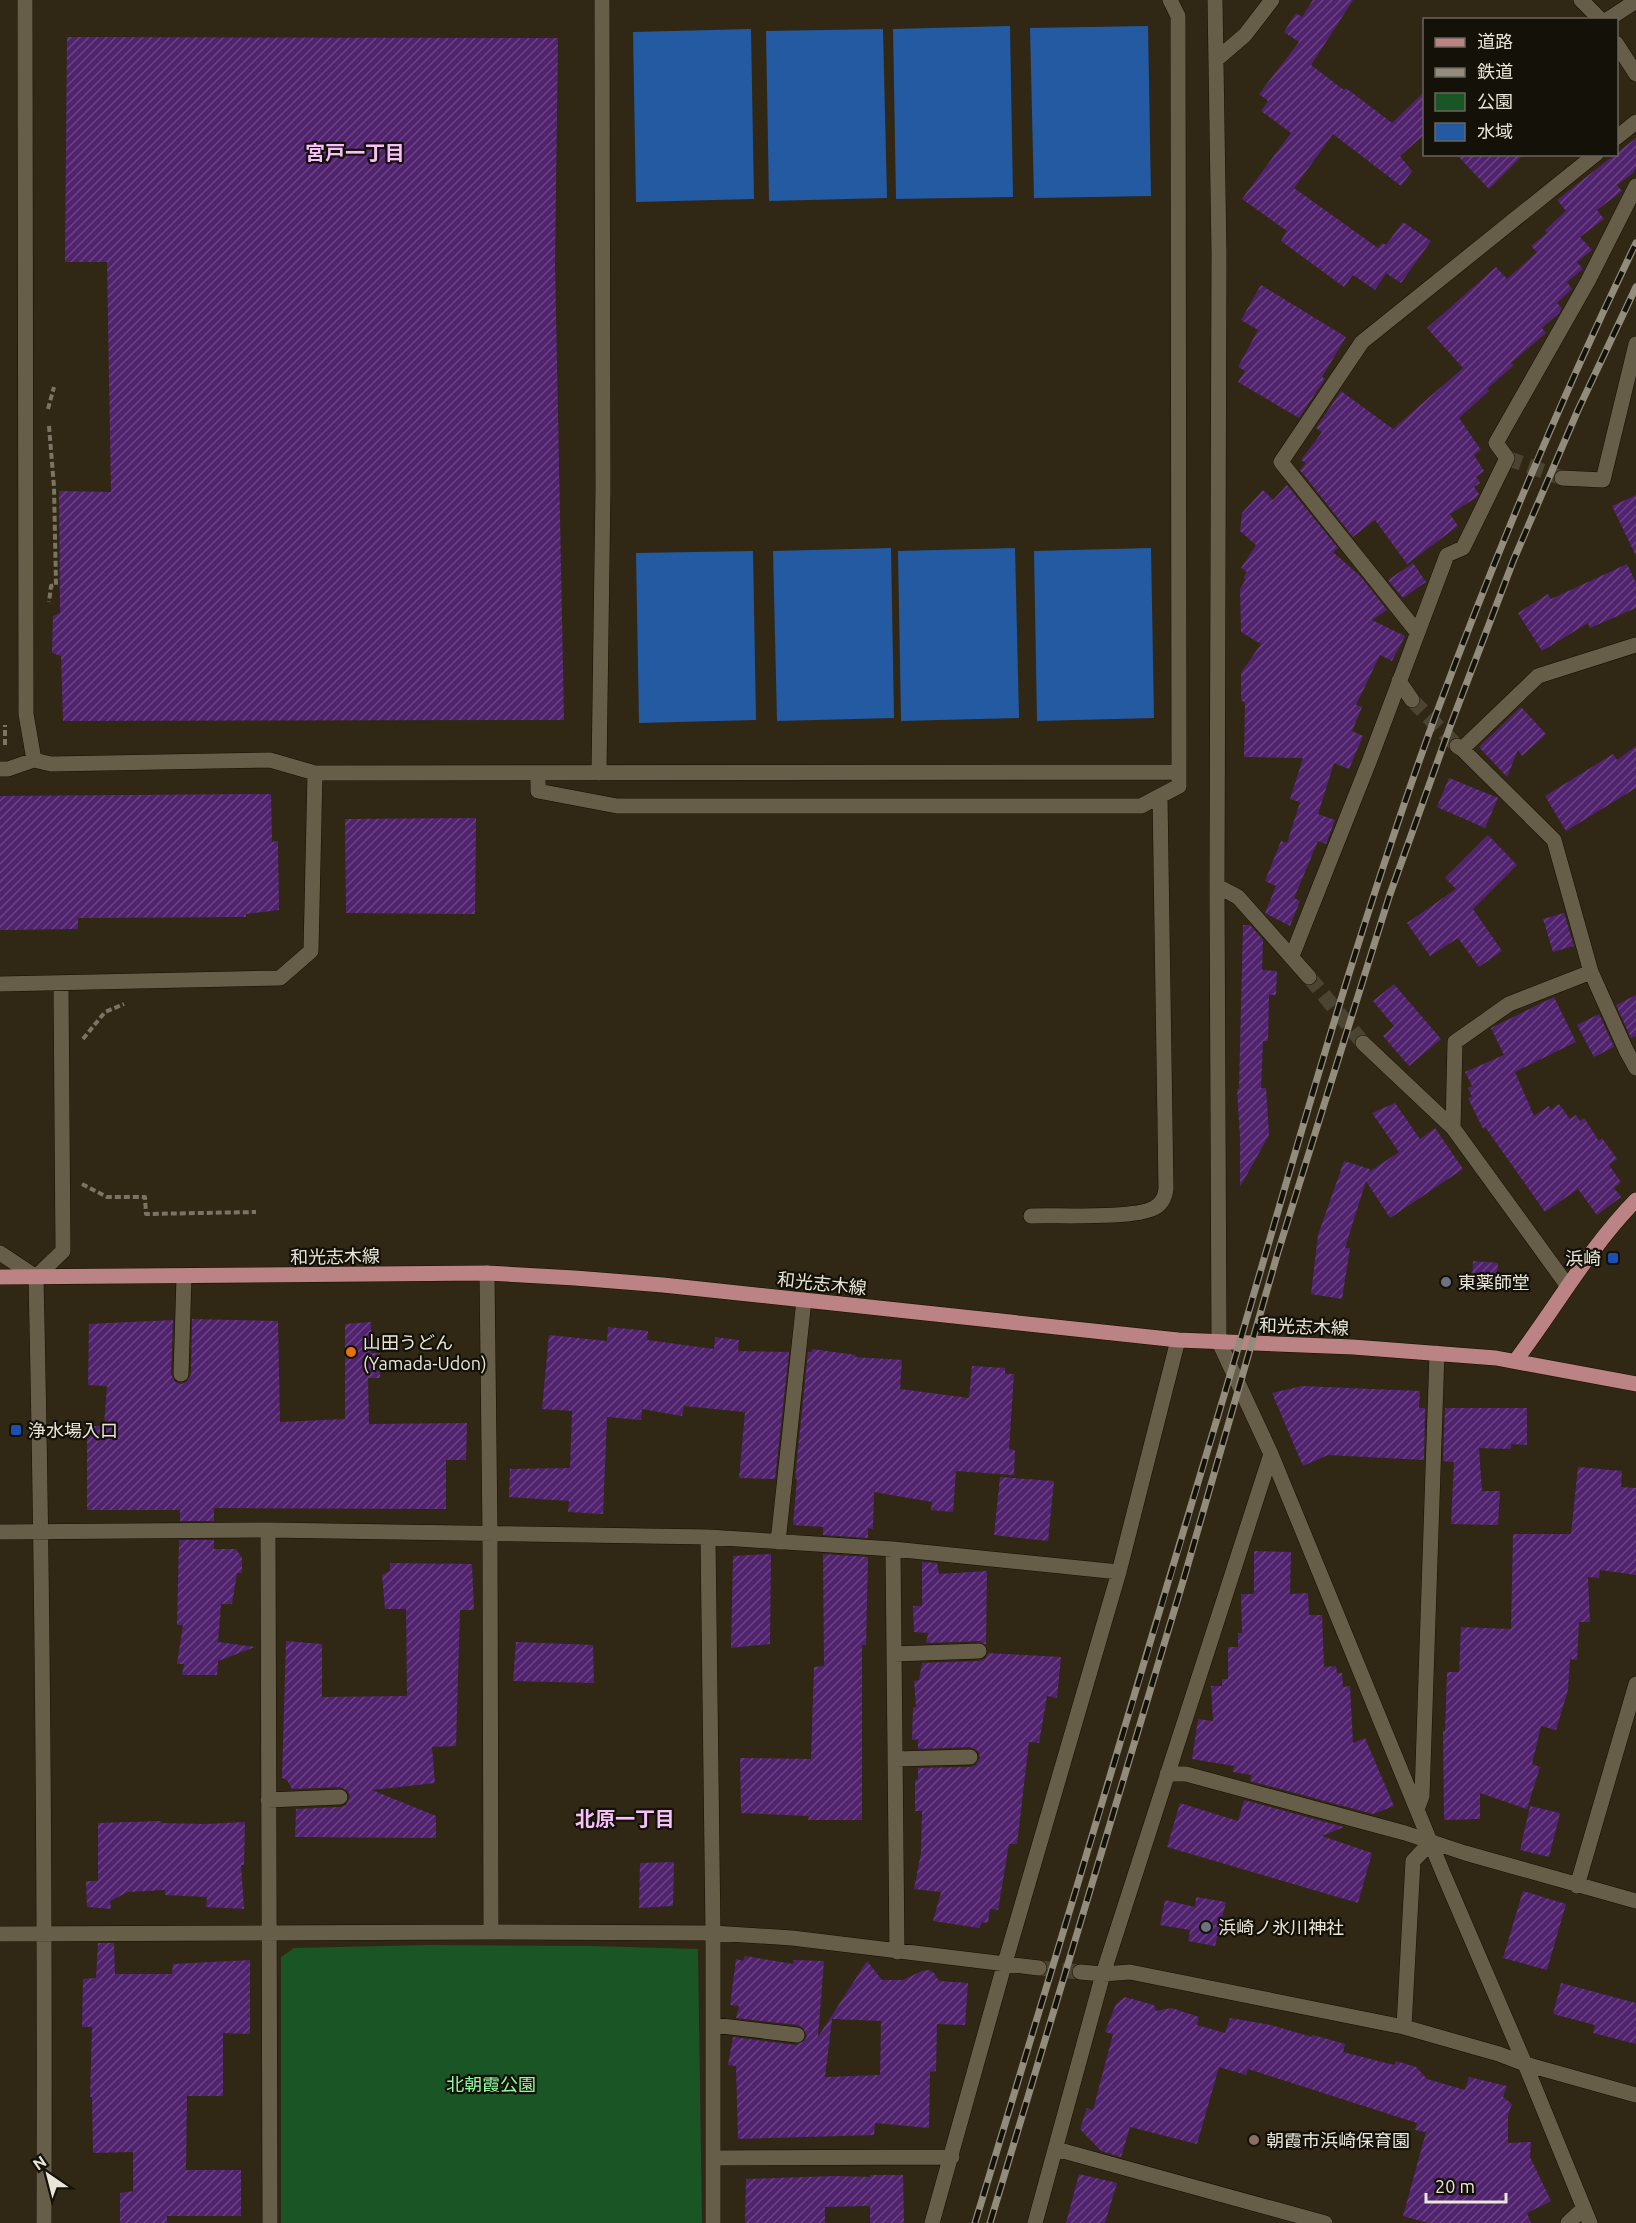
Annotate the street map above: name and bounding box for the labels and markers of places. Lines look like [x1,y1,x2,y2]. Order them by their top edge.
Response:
place label: 浜崎 [1565,1248,1601,1268]
marker: 浜崎 [1606,1251,1620,1265]
place label: 東薬師堂 [1458,1272,1530,1292]
marker: 東薬師堂 [1439,1275,1453,1289]
place label: 山田うどん (Yamada-Udon) [363,1332,487,1374]
marker: 山田うどん (Yamada-Udon) [344,1345,358,1359]
place label: 浄水場入口 [28,1420,118,1440]
marker: 浄水場入口 [9,1423,23,1437]
place label: 浜崎ノ氷川神社 [1218,1917,1344,1937]
marker: 浜崎ノ氷川神社 [1199,1920,1213,1934]
place label: 朝霞市浜崎保育園 [1266,2130,1410,2150]
marker: 朝霞市浜崎保育園 [1247,2133,1261,2147]

